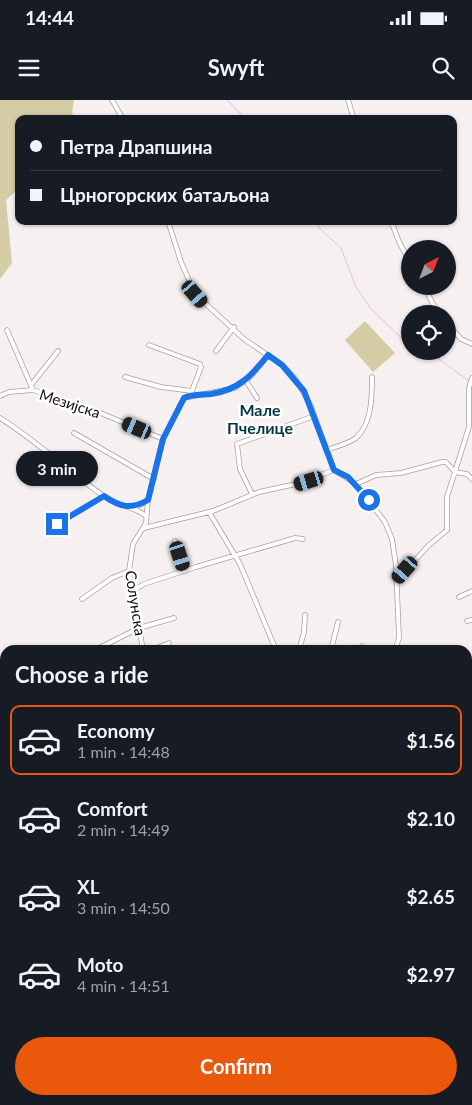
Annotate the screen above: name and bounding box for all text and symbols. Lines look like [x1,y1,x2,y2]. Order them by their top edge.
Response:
text: 14:44 [25,6,74,29]
icon: menu [15,54,43,82]
text: Swyft [208,54,264,81]
icon: search [429,54,457,82]
text: Петра Драпшина [60,135,213,158]
text: Црногорских батаљона [60,183,269,206]
north arrow [401,240,456,295]
map controls [401,240,456,360]
car [179,278,210,310]
button: locate [401,305,456,360]
street label: Мезијска [37,385,103,421]
district label: Мале Пчелице [227,400,293,437]
car [120,415,153,441]
callout: 3 min [16,452,98,486]
text: 3 min [37,459,77,478]
car [292,469,325,493]
route start [358,489,380,511]
route end [46,513,68,535]
car [168,539,191,573]
car [389,554,420,586]
street label: Солунска [122,569,150,637]
text: Choose a ride [15,661,149,688]
icon: car [17,718,62,763]
text: Economy [77,719,155,742]
text: $1.56 [406,729,455,752]
text: 1 min · 14:48 [77,742,170,761]
icon: car [17,796,62,841]
text: Comfort [77,797,148,820]
text: $2.10 [406,807,455,830]
text: 2 min · 14:49 [77,820,170,839]
icon: car [17,874,62,919]
text: XL [77,875,100,898]
text: $2.65 [406,885,455,908]
text: 3 min · 14:50 [77,898,170,917]
icon: car [17,952,62,997]
text: Moto [77,953,123,976]
text: $2.97 [406,963,455,986]
text: 4 min · 14:51 [77,976,170,995]
button: Confirm [15,1037,457,1095]

